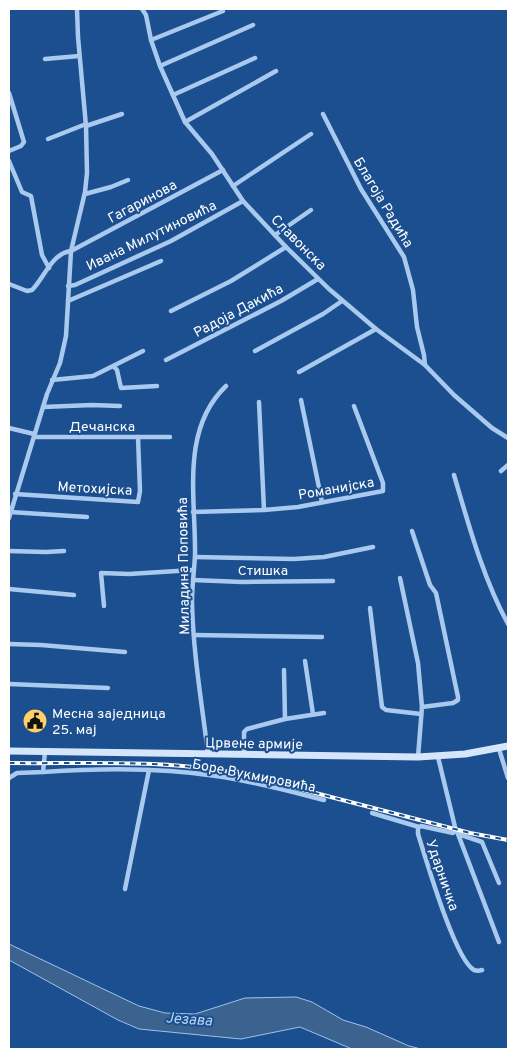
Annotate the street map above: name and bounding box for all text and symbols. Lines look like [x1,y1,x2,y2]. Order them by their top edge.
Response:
street label: Благоја Радића [349,154,416,251]
street label: Гагаринова [105,177,180,228]
street label: Ивана Милутиновића [84,197,219,275]
street label: Славонска [267,212,329,274]
street label: Радоја Дакића [191,281,286,342]
street label: Дечанска [69,419,135,436]
street label: Романијска [297,474,376,505]
street label: Метохијска [57,479,133,500]
street label: Миладина Поповића [175,497,194,635]
street label: Стишка [238,563,288,580]
place label: Месна заједница 25. мај [52,706,166,739]
public building icon: Месна заједница 25. мај [22,708,48,734]
street label: Црвене армије [205,735,303,754]
street label: Боре Вукмировића [190,756,317,797]
street label: Ударничка [421,838,462,913]
water label: Језава [165,1009,213,1032]

